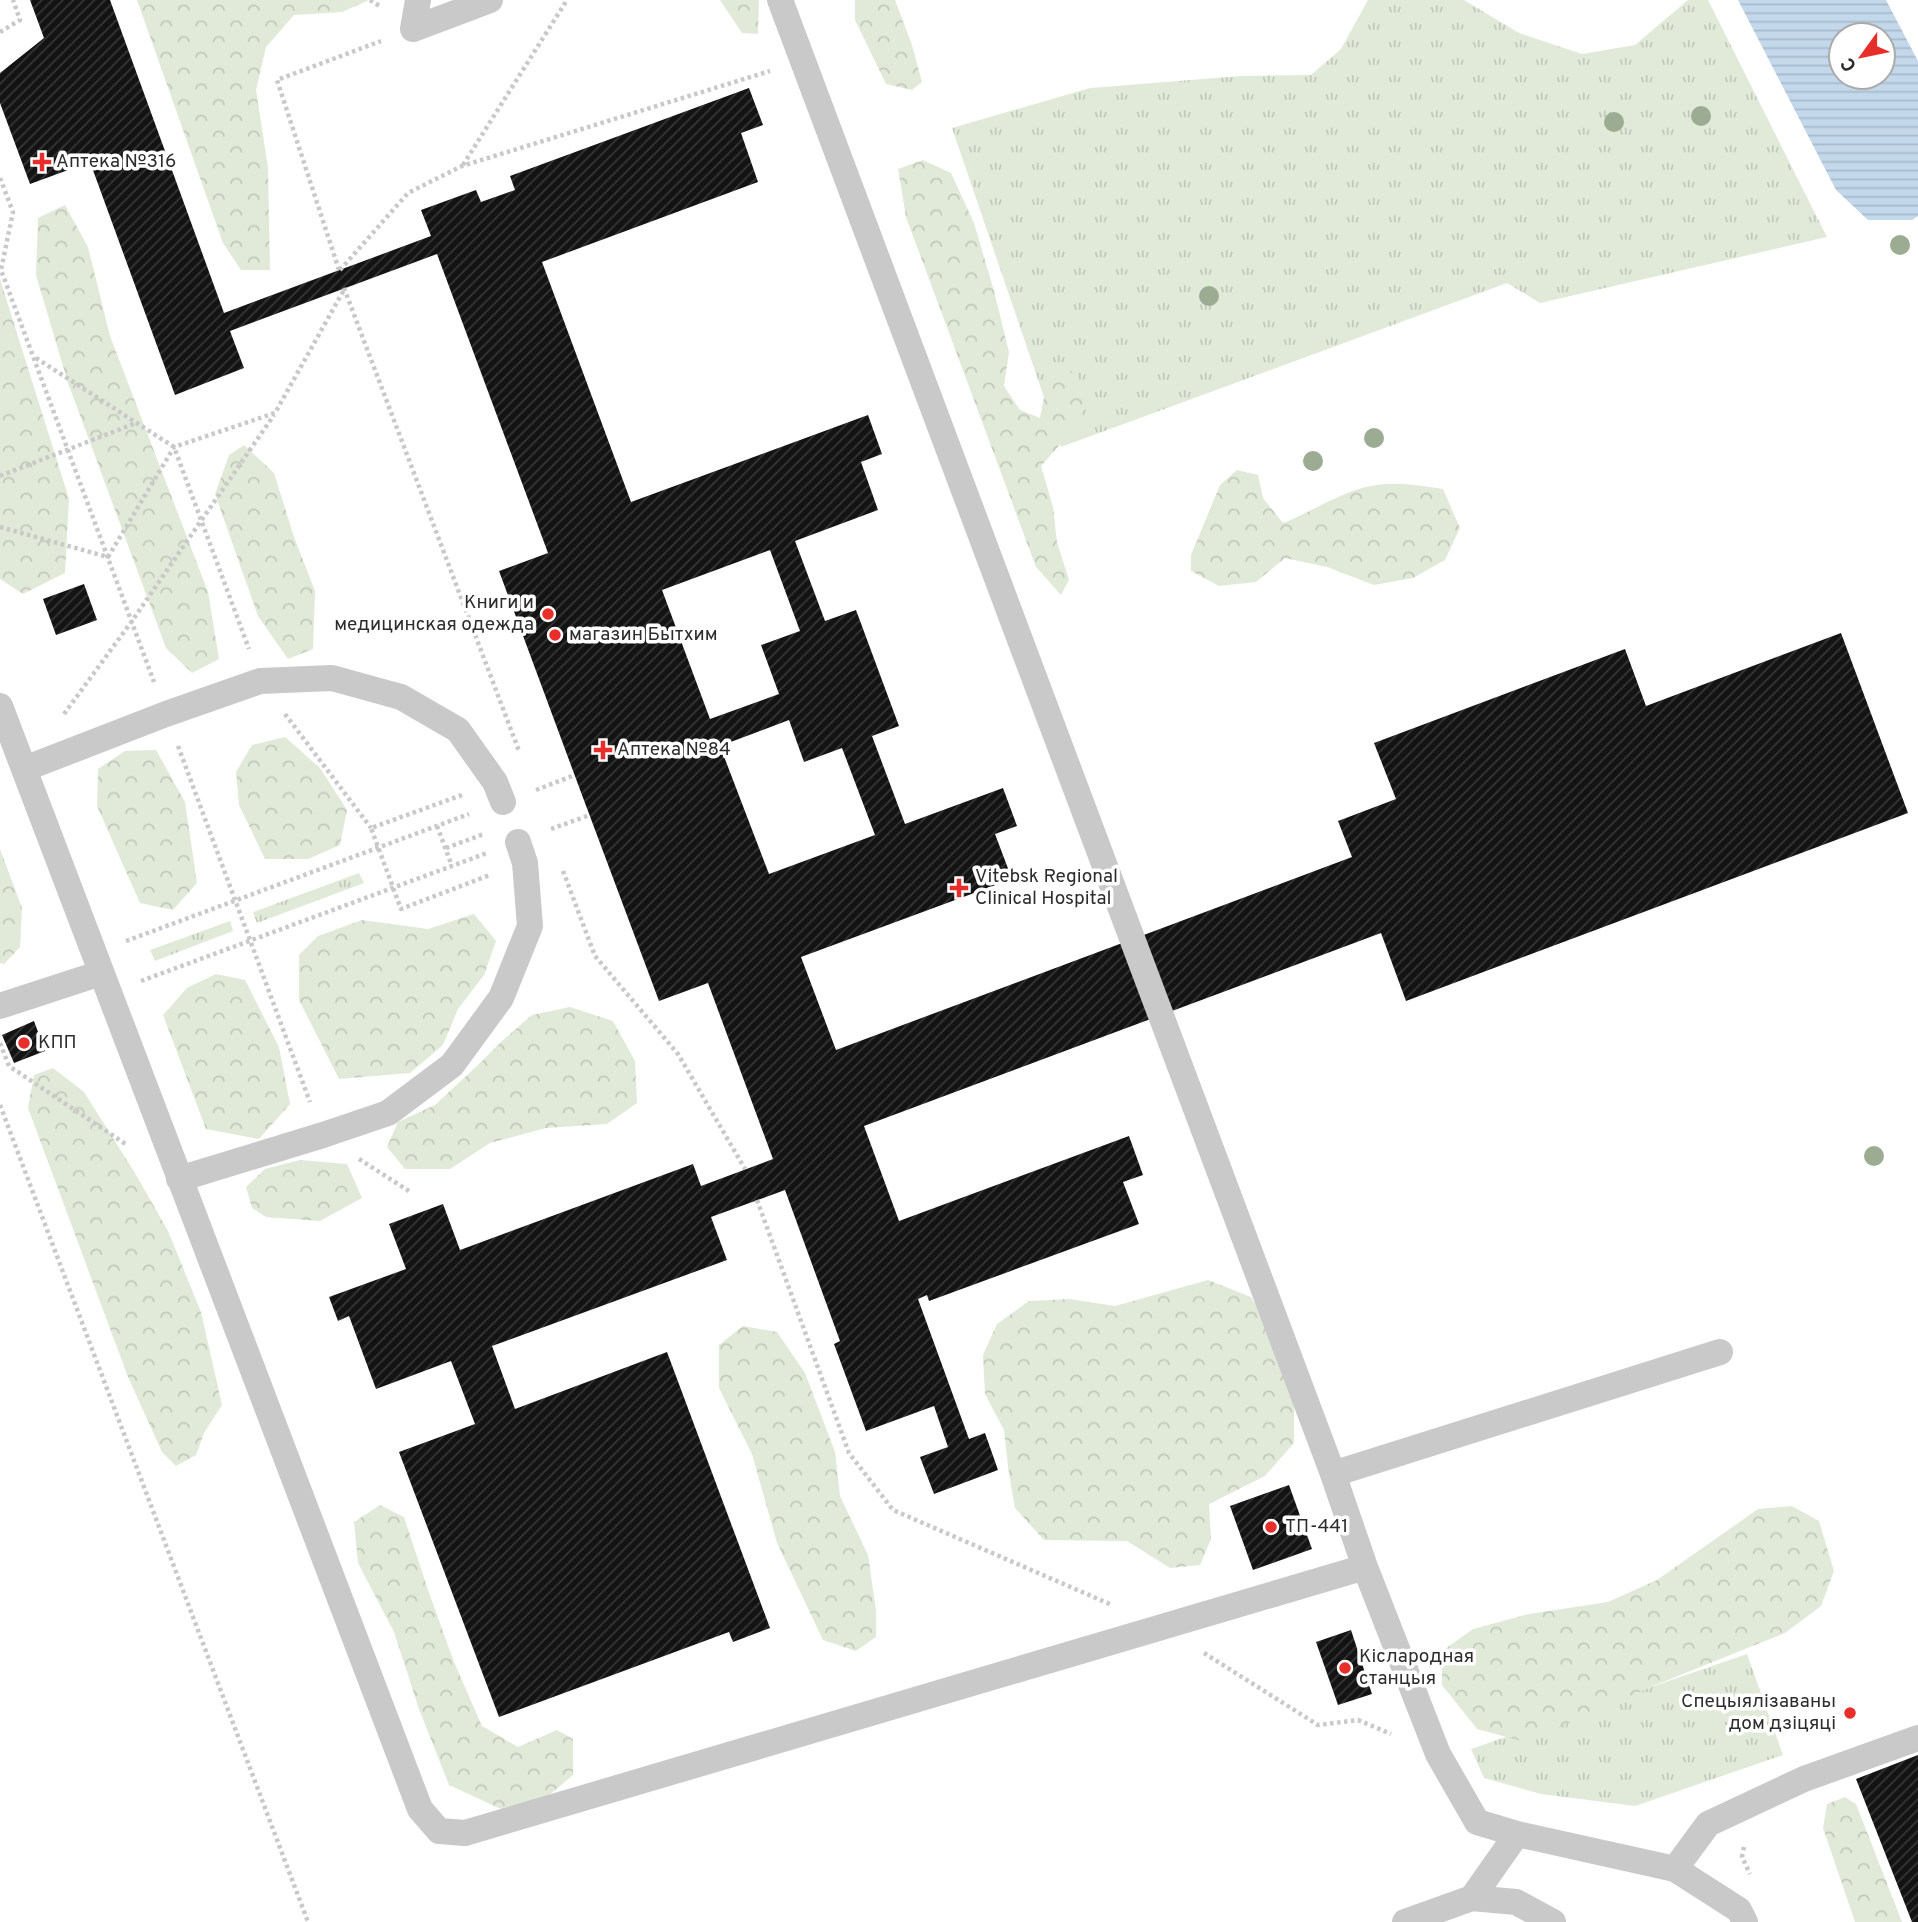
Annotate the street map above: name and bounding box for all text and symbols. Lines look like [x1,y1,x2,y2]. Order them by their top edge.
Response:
north arrow [1827,21,1897,91]
text: С [1836,53,1863,76]
place label: Аптека №316 [56,150,176,174]
marker: Аптека №316 [34,154,50,170]
place label: Книги и медицинская одежда [334,591,534,637]
marker: Книги и медицинская одежда [540,606,556,622]
place label: магазин Бытхим [569,623,718,647]
marker: магазин Бытхим [547,627,563,643]
place label: Аптека №84 [617,738,731,762]
marker: Аптека №84 [595,742,611,758]
place label: Vitebsk Regional Clinical Hospital [975,865,1118,911]
marker: Vitebsk Regional Clinical Hospital [949,878,969,898]
place label: КПП [38,1031,77,1055]
marker: КПП [16,1035,32,1051]
place label: ТП-441 [1285,1515,1348,1539]
marker: ТП-441 [1263,1519,1279,1535]
place label: Кіслародная станцыя [1359,1645,1474,1691]
marker: Кіслародная станцыя [1337,1660,1353,1676]
place label: Спецыялізаваны дом дзіцяці [1681,1690,1836,1736]
marker: Спецыялізаваны дом дзіцяці [1842,1705,1858,1721]

